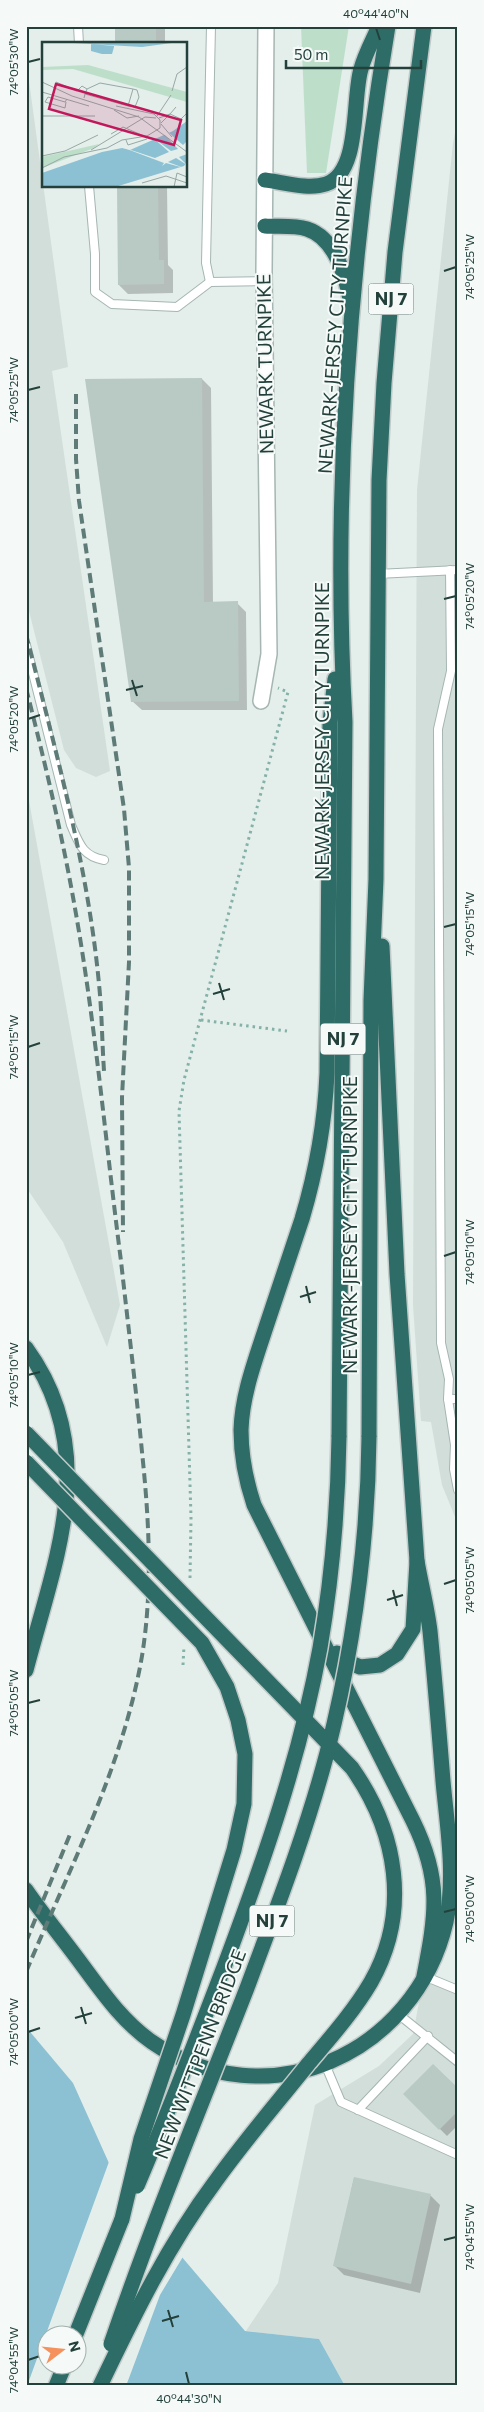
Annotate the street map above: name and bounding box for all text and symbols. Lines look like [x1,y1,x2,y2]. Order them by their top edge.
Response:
text: 40°44'40"N [343,6,409,20]
text: 74°05'30"W [6,29,20,95]
scale bar [286,38,422,70]
inset map [42,42,188,188]
text: 50 m [294,45,328,63]
street label: NEWARK-JERSEY CITY TURNPIKE [313,175,356,474]
text: 74°05'25"W [462,234,476,300]
street label: NEWARK TURNPIKE [251,274,278,454]
road number: NJ 7 [368,284,414,314]
text: 74°05'25"W [6,357,20,423]
text: 74°05'20"W [462,563,476,629]
street label: NEWARK-JERSEY CITY TURNPIKE [310,582,333,880]
text: 74°05'20"W [6,686,20,752]
text: 74°05'15"W [462,892,476,956]
text: 74°05'15"W [6,1015,20,1079]
road number: NJ 7 [320,1024,366,1054]
street label: NEWARK-JERSEY CITY TURNPIKE [338,1076,361,1374]
text: 74°05'10"W [462,1219,476,1285]
text: 74°05'10"W [6,1342,20,1408]
text: 74°05'05"W [462,1546,476,1614]
text: 74°05'05"W [6,1669,20,1737]
text: 74°05'00"W [462,1875,476,1943]
road number: NJ 7 [250,1905,294,1936]
street label: NEW WITTPENN BRIDGE [149,1946,250,2162]
text: 74°05'00"W [6,1998,20,2066]
text: 74°04'55"W [462,2204,476,2270]
north arrow [38,2324,88,2374]
text: 74°04'55"W [6,2327,20,2393]
text: N [65,2339,85,2354]
text: 40°44'30"N [156,2391,222,2405]

